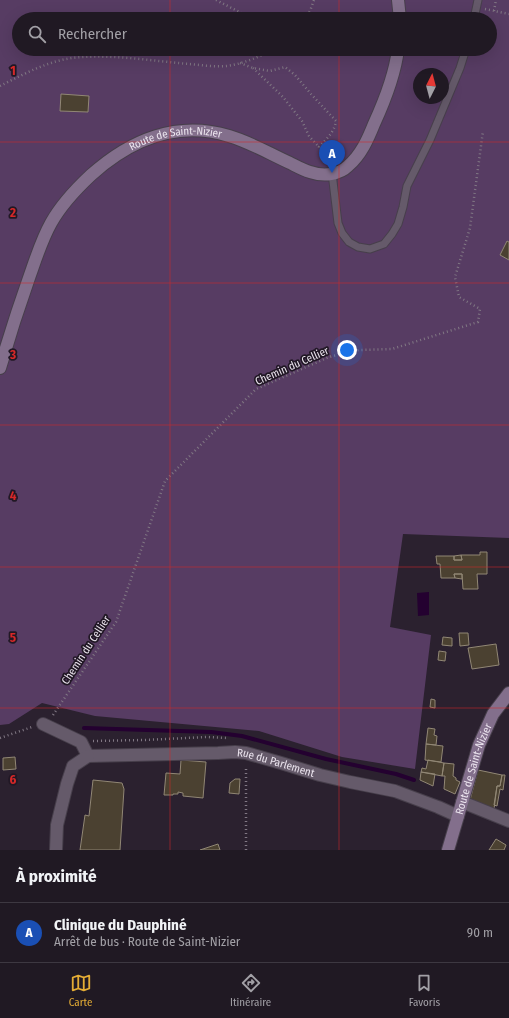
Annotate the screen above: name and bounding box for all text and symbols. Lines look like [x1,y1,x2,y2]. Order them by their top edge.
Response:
search box [12,12,497,56]
icon: search [26,23,48,45]
text: Rechercher [58,25,127,43]
text: 1 [10,63,16,78]
north arrow [413,68,449,104]
street label: Route de Saint-Nizier [127,124,224,153]
pin: A [319,140,345,173]
text: 2 [9,205,16,220]
your location [337,340,357,360]
street label: Chemin du Cellier [253,344,331,388]
text: 3 [9,347,16,362]
text: 4 [10,488,17,503]
street label: Chemin du Cellier [59,613,113,687]
text: 5 [10,630,16,645]
street label: Route de Saint-Nizier [452,721,495,816]
street label: Rue du Parlement [237,746,317,780]
text: 6 [10,772,17,787]
text: À proximité [16,866,97,887]
text: Clinique du Dauphiné [54,916,187,934]
text: A [25,925,33,940]
text: 90 m [467,925,493,940]
text: Arrêt de bus · Route de Saint-Nizier [54,934,240,949]
tab: Carte [69,972,92,1009]
tab: Itinéraire [230,972,271,1009]
tab: Favoris [409,972,440,1009]

